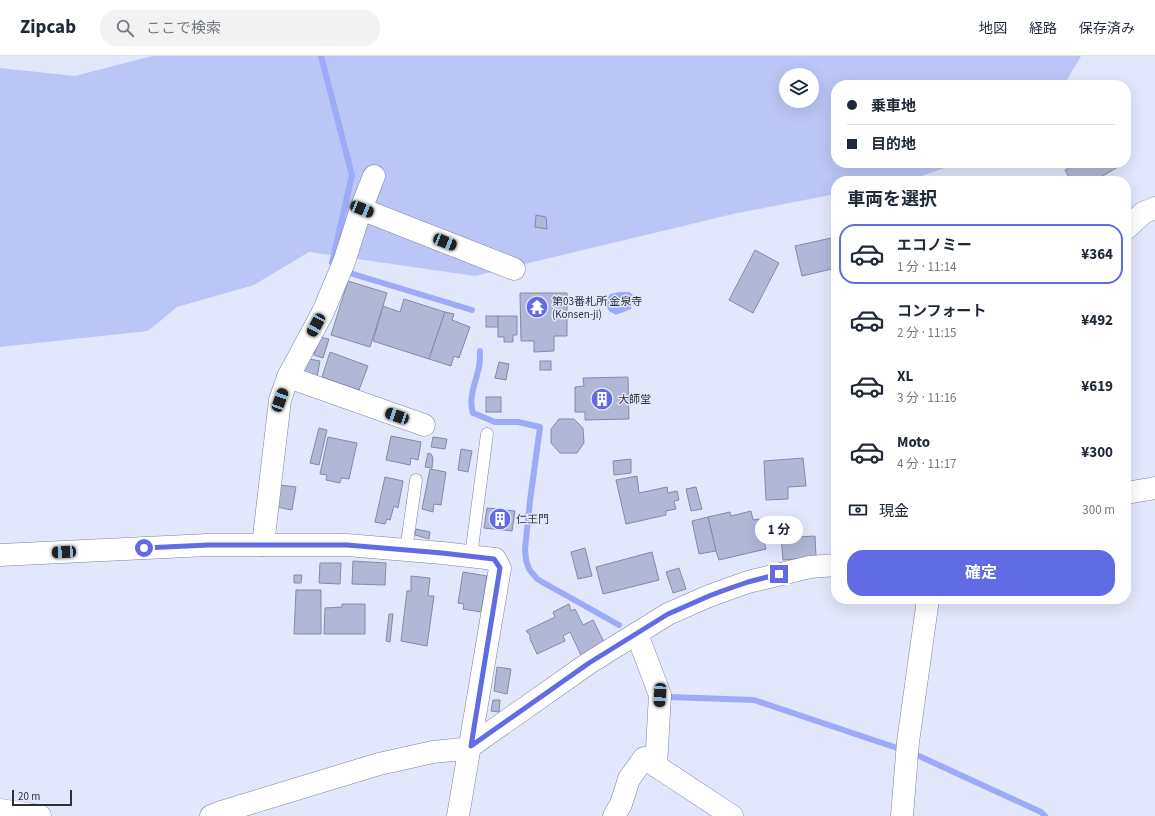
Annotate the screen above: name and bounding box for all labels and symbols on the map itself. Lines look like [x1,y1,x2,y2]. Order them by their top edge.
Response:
car [349,199,375,219]
car [432,232,458,252]
temple icon: 第03番札所 金泉寺 (Konsen-ji) [524,294,550,320]
place label: 第03番札所 金泉寺 (Konsen-ji) [552,294,642,322]
car [305,312,327,338]
building icon: 大師堂 [589,386,615,412]
car [270,387,290,413]
place label: 大師堂 [618,392,651,407]
car [384,406,410,426]
building icon: 仁王門 [487,506,513,532]
place label: 仁王門 [516,512,549,527]
callout: 1 分 [755,516,803,544]
route start [135,539,153,557]
car [52,545,76,559]
route end [770,565,788,583]
car [653,683,667,707]
scale bar [12,788,72,807]

